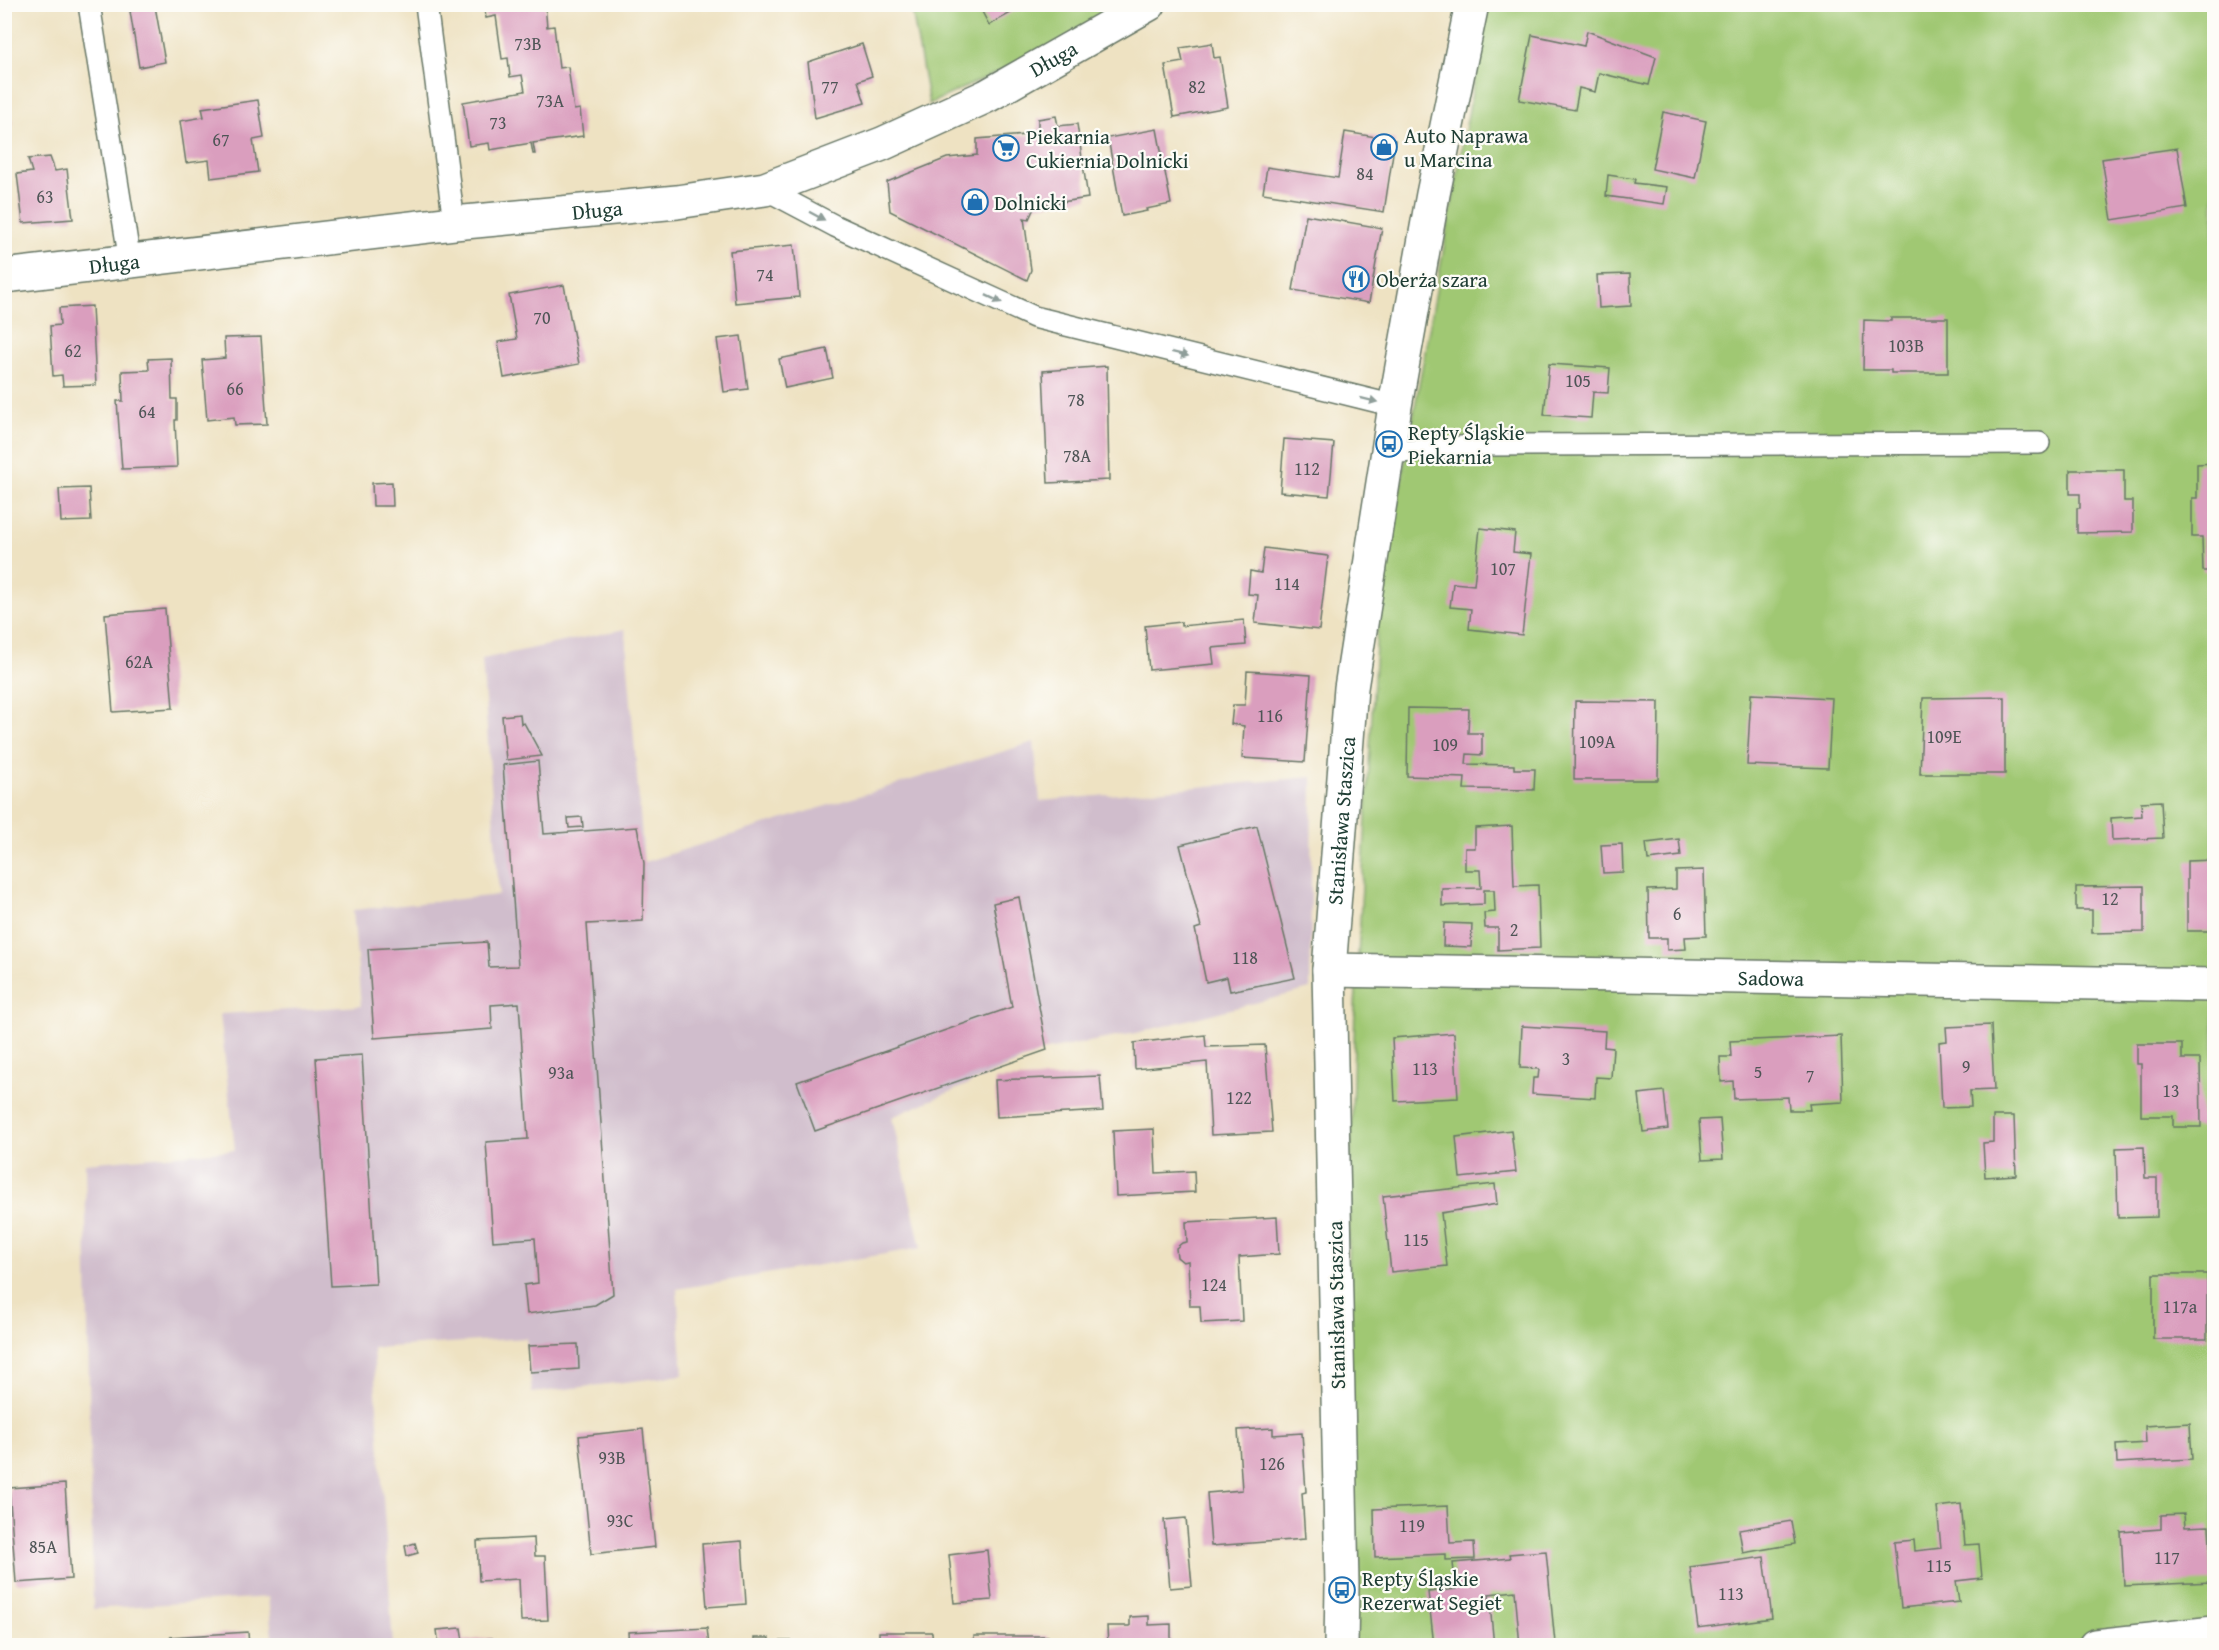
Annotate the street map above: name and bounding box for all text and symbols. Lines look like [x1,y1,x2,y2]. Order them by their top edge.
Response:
house number: 73B [514,30,542,57]
street label: Długa [1024,32,1083,84]
house number: 77 [821,73,839,100]
house number: 82 [1188,73,1206,100]
house number: 73A [536,87,564,114]
house number: 73 [489,109,507,136]
place label: Auto Naprawa u Marcina [1404,120,1528,175]
place label: Piekarnia Cukiernia Dolnicki [1026,121,1189,176]
house number: 67 [212,126,230,153]
shop icon: Auto Naprawa u Marcina [1369,132,1399,162]
supermarket icon: Piekarnia Cukiernia Dolnicki [991,133,1021,163]
house number: 84 [1356,160,1374,187]
house number: 63 [36,183,54,210]
shop icon: Dolnicki [960,187,990,217]
place label: Dolnicki [994,187,1067,218]
street label: Długa [571,192,624,227]
one-way arrow [809,211,826,221]
street label: Długa [87,245,141,281]
house number: 74 [756,261,774,288]
restaurant icon: Oberża szara [1341,264,1371,294]
place label: Oberża szara [1376,264,1488,295]
one-way arrow [985,294,1002,303]
house number: 70 [533,304,551,331]
house number: 103B [1888,332,1924,359]
house number: 62 [64,337,82,364]
one-way arrow [1171,349,1189,359]
house number: 105 [1565,367,1591,394]
house number: 66 [226,375,244,402]
house number: 78 [1067,386,1085,413]
one-way arrow [1360,395,1379,405]
house number: 64 [138,398,156,425]
place label: Repty Śląskie Piekarnia [1408,417,1525,472]
bus stop icon: Repty Śląskie Piekarnia [1374,429,1404,459]
house number: 78A [1063,442,1091,469]
house number: 112 [1294,455,1320,482]
house number: 107 [1490,555,1516,582]
house number: 114 [1274,570,1300,597]
house number: 62A [125,648,153,675]
house number: 116 [1257,702,1283,729]
house number: 109E [1926,723,1962,750]
house number: 109A [1579,728,1616,755]
house number: 109 [1432,731,1458,758]
street label: Stanisława Staszica [1319,735,1363,906]
house number: 12 [2101,885,2119,912]
house number: 6 [1673,900,1681,927]
house number: 2 [1510,916,1518,943]
house number: 118 [1232,944,1258,971]
street label: Sadowa [1737,961,1804,994]
house number: 3 [1562,1045,1570,1072]
house number: 9 [1962,1053,1970,1080]
house number: 113 [1412,1055,1438,1082]
house number: 5 [1754,1058,1762,1085]
house number: 93a [548,1059,574,1086]
house number: 7 [1806,1062,1814,1089]
house number: 13 [2162,1077,2180,1104]
house number: 122 [1226,1084,1252,1111]
street label: Stanisława Staszica [1319,1220,1353,1390]
house number: 115 [1403,1226,1429,1253]
house number: 124 [1201,1271,1227,1298]
house number: 117a [2163,1293,2198,1320]
house number: 93B [598,1444,626,1471]
house number: 126 [1259,1450,1285,1477]
house number: 93C [606,1507,634,1534]
house number: 119 [1399,1512,1425,1539]
house number: 85A [29,1533,57,1560]
house number: 117 [2154,1544,2180,1571]
house number: 115 [1926,1552,1952,1579]
place label: Repty Śląskie Rezerwat Segiet [1362,1563,1503,1618]
bus stop icon: Repty Śląskie Rezerwat Segiet [1327,1575,1357,1605]
house number: 113 [1718,1580,1744,1607]

